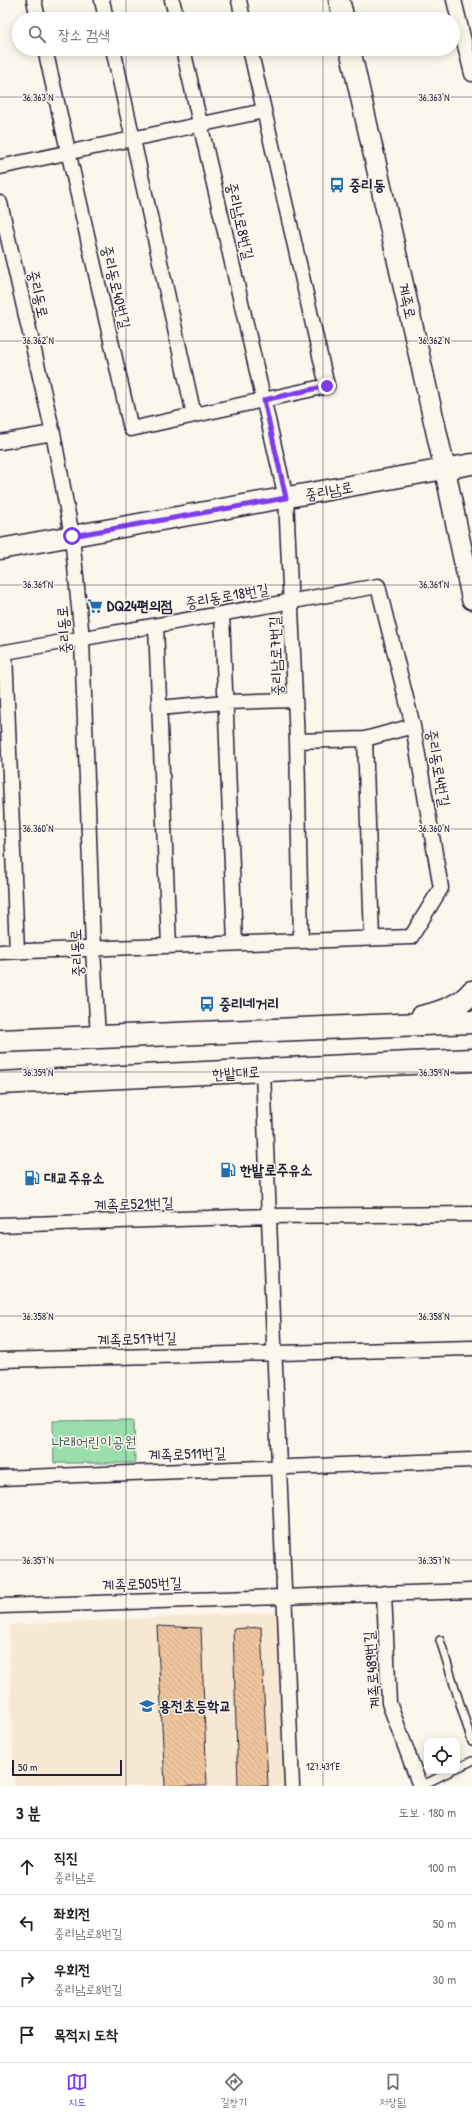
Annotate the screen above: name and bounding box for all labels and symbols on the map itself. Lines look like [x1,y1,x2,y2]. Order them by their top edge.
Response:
text: 36.363°N [22,91,54,104]
text: 36.363°N [418,91,450,104]
place label: 중리동 [349,174,385,195]
bus stop icon: 중리동 [328,176,346,194]
street label: 중리남로8번길 [221,180,260,262]
street label: 중리동로40번길 [97,243,136,331]
street label: 중리동로 [23,268,54,320]
street label: 계족로 [393,281,422,321]
text: 36.362°N [22,334,54,347]
text: 36.362°N [418,334,450,347]
route end [318,377,336,395]
street label: 중리남로 [303,476,355,505]
route start [63,527,81,545]
text: 36.361°N [23,578,53,591]
street label: 중리동로18번길 [184,578,270,613]
text: 36.361°N [419,578,449,591]
place label: DQ24편의점 [107,595,173,616]
supermarket icon: DQ24편의점 [86,597,104,615]
street label: 중리동로 [51,605,76,655]
street label: 중리남로7번길 [264,616,287,696]
street label: 중리동로4번길 [421,728,456,808]
text: 36.360°N [22,822,54,835]
text: 36.360°N [418,822,450,835]
street label: 중리동로 [65,928,88,978]
place label: 중리네거리 [219,993,279,1014]
bus stop icon: 중리네거리 [198,995,216,1013]
street label: 한밭대로 [211,1061,261,1084]
text: 36.359°N [23,1066,53,1079]
text: 36.359°N [419,1066,449,1079]
place label: 한밭로주유소 [239,1159,312,1180]
fuel station icon: 한밭로주유소 [219,1161,237,1179]
place label: 대교주유소 [44,1167,104,1188]
fuel station icon: 대교주유소 [23,1169,41,1187]
street label: 계족로521번길 [94,1192,174,1215]
text: 36.358°N [22,1310,54,1323]
text: 36.358°N [418,1310,450,1323]
street label: 계족로517번길 [97,1327,177,1350]
park label: 나래어린이공원 [52,1431,136,1452]
street label: 계족로511번길 [148,1442,226,1465]
text: 36.357°N [22,1554,54,1567]
text: 36.357°N [418,1554,450,1567]
street label: 계족로505번길 [102,1572,182,1595]
street label: 계족로489번길 [358,1630,385,1710]
place label: 용전초등학교 [159,1695,231,1716]
school or university icon: 용전초등학교 [138,1697,156,1715]
scale bar [12,1758,122,1777]
text: 127.431°E [306,1760,341,1773]

